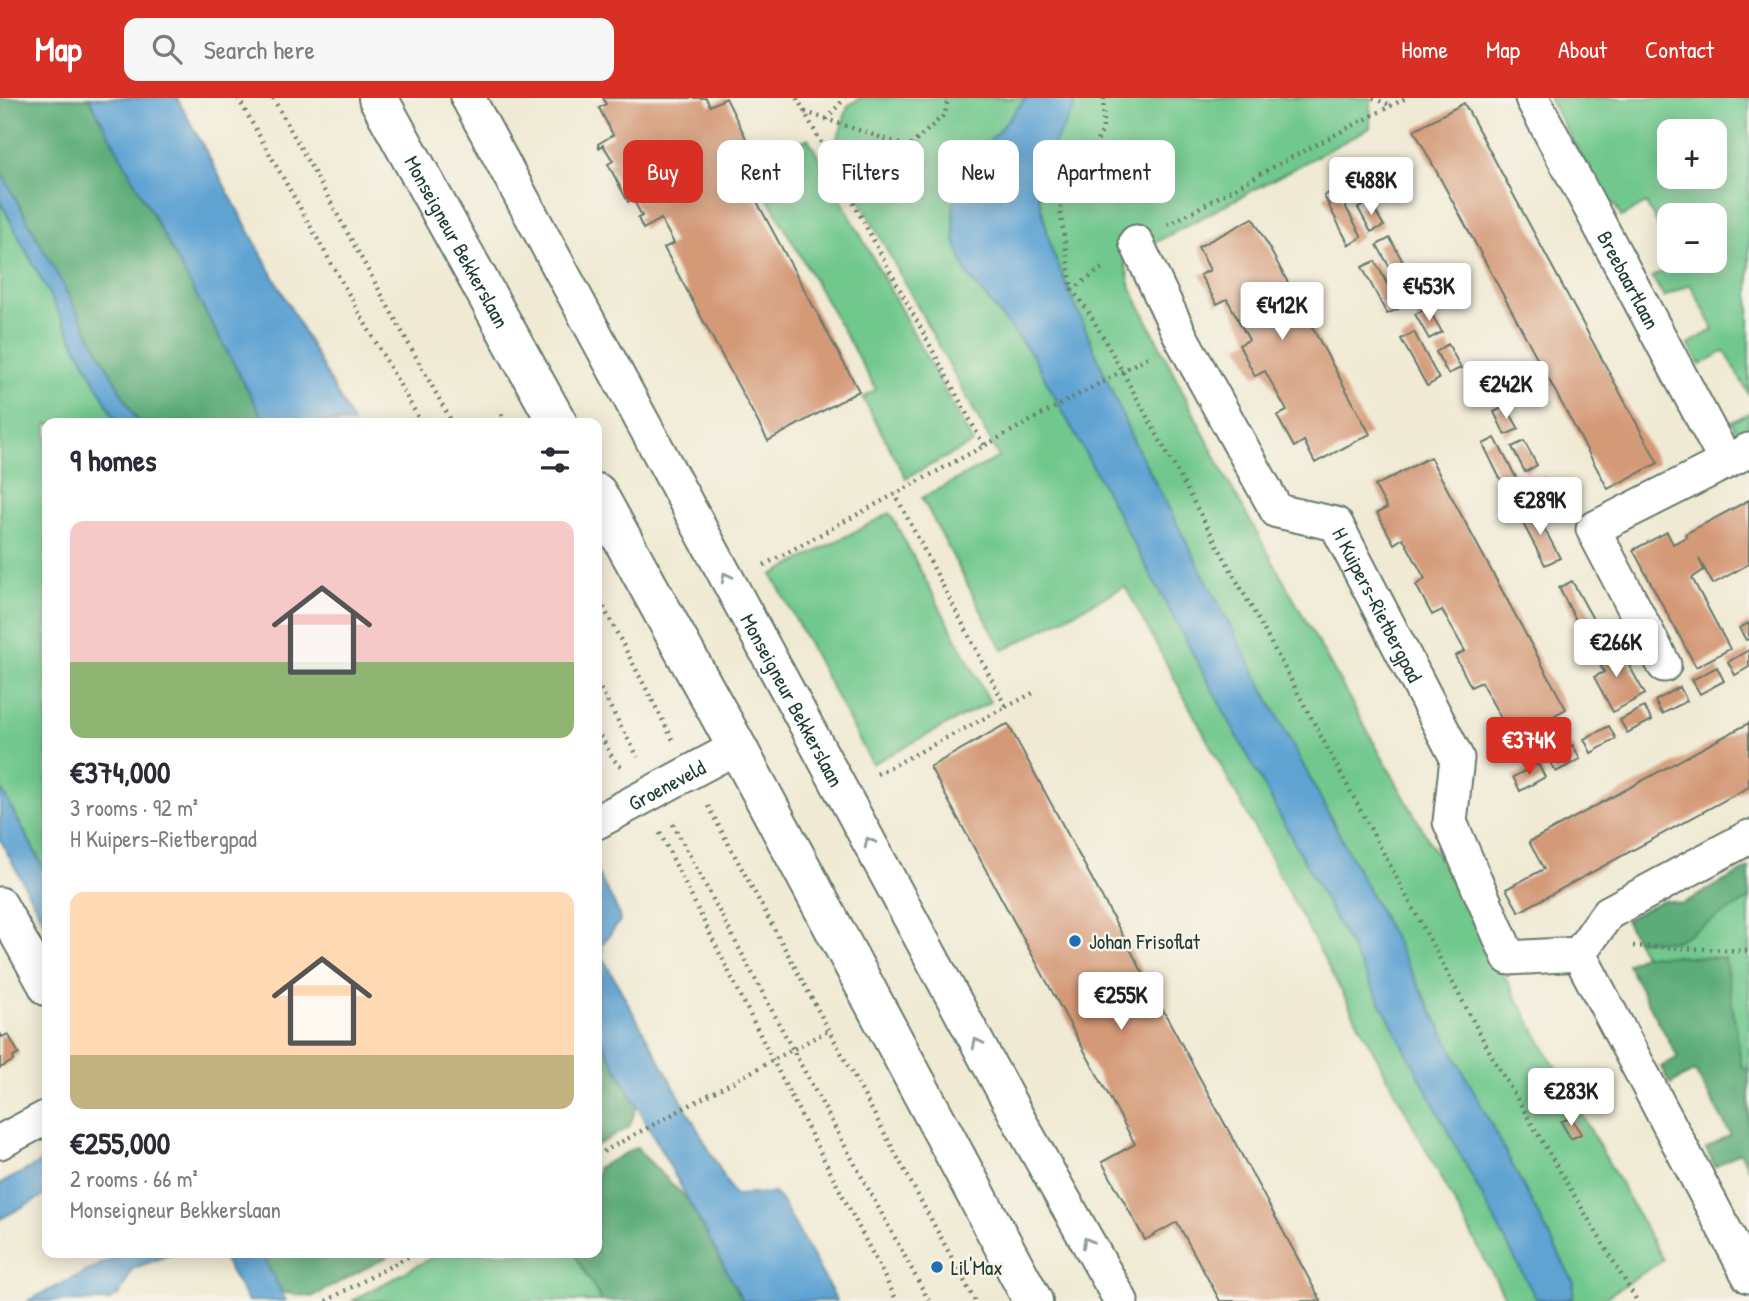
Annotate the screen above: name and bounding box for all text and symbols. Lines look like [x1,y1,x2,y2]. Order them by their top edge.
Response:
search box [124,18,614,81]
text: Map [35,27,82,71]
icon: search [148,30,186,68]
text: Search here [204,32,315,67]
text: Home [1401,33,1448,65]
text: Map [1486,33,1520,65]
text: About [1558,33,1607,65]
text: Contact [1645,33,1714,65]
map controls [1657,119,1727,273]
button: + [1657,119,1727,189]
chip: Buy [623,140,703,203]
chip: Rent [717,140,804,203]
chip: Filters [818,140,924,203]
chip: New [938,140,1019,203]
chip: Apartment [1033,140,1175,203]
street label: Monseigneur Bekkerslaan [398,150,517,333]
pin: €488K [1322,158,1420,217]
text: €488K [1345,164,1397,195]
button: − [1657,203,1727,273]
street label: Breebaartlaan [1591,226,1667,334]
pin: €453K [1380,264,1478,323]
text: €453K [1403,270,1455,301]
pin: €412K [1233,282,1331,342]
text: €412K [1257,289,1307,320]
pin: €242K [1457,362,1555,421]
text: €242K [1479,368,1533,399]
text: 9 homes [70,440,157,480]
icon: filters [536,441,574,479]
pin: €289K [1491,478,1589,537]
text: €289K [1514,484,1566,515]
street label: H Kuipers-Rietbergpad [1326,522,1430,687]
icon: home [259,567,385,693]
one-way arrow [721,572,734,585]
street label: Monseigneur Bekkerslaan [734,608,851,792]
pin: €266K [1567,620,1665,679]
text: €266K [1590,626,1642,657]
pin: €374K [1480,718,1578,777]
text: €374K [1502,724,1556,755]
text: €374,000 [70,752,170,792]
street label: Groeneveld [623,752,710,817]
text: 3 rooms · 92 m² [70,792,198,823]
text: H Kuipers-Rietbergpad [70,823,257,854]
one-way arrow [864,837,877,850]
place label: Johan Frisoflat [1089,927,1201,956]
marker: Johan Frisoflat [1067,933,1083,949]
icon: home [259,938,385,1064]
pin: €255K [1072,972,1170,1032]
text: €255K [1094,979,1148,1010]
one-way arrow [972,1037,985,1050]
pin: €283K [1522,1068,1620,1128]
text: €283K [1544,1075,1598,1106]
text: €255,000 [70,1123,170,1163]
text: 2 rooms · 66 m² [70,1163,198,1194]
text: Monseigneur Bekkerslaan [70,1194,281,1225]
one-way arrow [1082,1236,1095,1249]
place label: Lil'Max [951,1253,1003,1282]
marker: Lil'Max [929,1259,945,1275]

